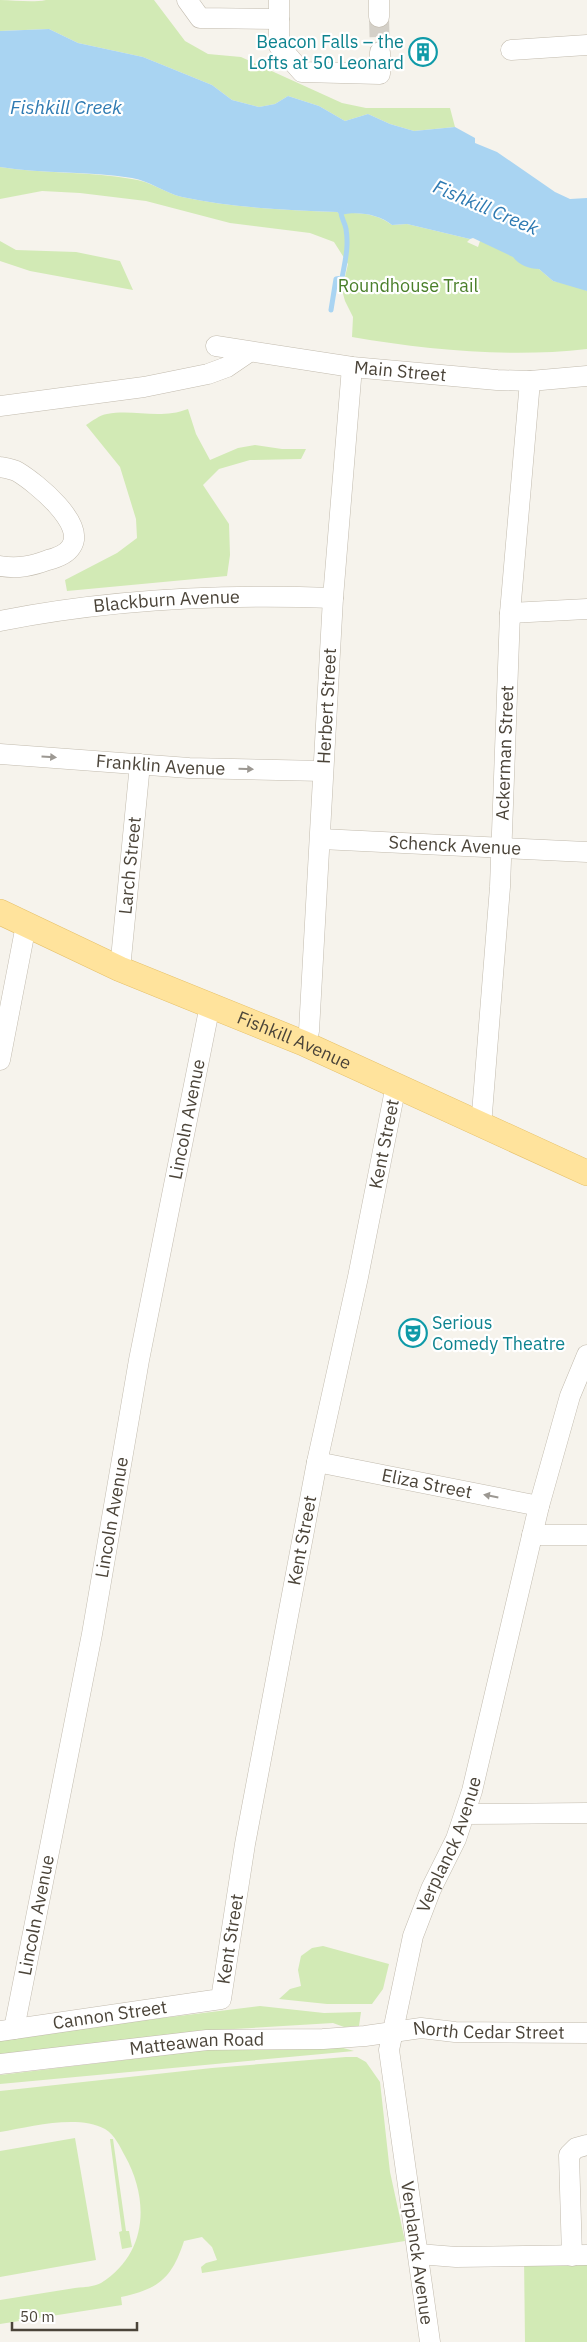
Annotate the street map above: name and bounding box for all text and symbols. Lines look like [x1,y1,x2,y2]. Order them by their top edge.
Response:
place label: Beacon Falls – the Lofts at 50 Leonard [248,30,404,74]
building icon: Beacon Falls – the Lofts at 50 Leonard [408,37,438,67]
water label: Fishkill Creek [10,95,123,119]
water label: Fishkill Creek [430,174,543,240]
park label: Roundhouse Trail [338,274,478,297]
street label: Main Street [353,355,447,386]
street label: Blackburn Avenue [92,585,240,617]
street label: Herbert Street [312,647,341,765]
street label: Ackerman Street [490,685,518,821]
street label: Franklin Avenue [95,749,226,780]
one-way arrow [41,754,57,762]
one-way arrow [238,766,254,774]
street label: Larch Street [113,815,146,915]
street label: Schenck Avenue [388,830,522,860]
street label: Fishkill Avenue [234,1006,355,1075]
street label: Lincoln Avenue [163,1057,210,1182]
street label: Kent Street [364,1097,404,1191]
place label: Serious Comedy Theatre [432,1311,565,1355]
theatre icon: Serious Comedy Theatre [398,1318,428,1348]
street label: Lincoln Avenue [90,1455,133,1579]
street label: Eliza Street [380,1463,474,1503]
one-way arrow [483,1492,499,1500]
street label: Kent Street [282,1494,321,1587]
street label: Verplanck Avenue [411,1774,486,1916]
street label: Lincoln Avenue [13,1853,59,1977]
street label: Kent Street [211,1892,248,1986]
street label: Cannon Street [51,1995,168,2034]
street label: North Cedar Street [411,2015,565,2044]
street label: Matteawan Road [128,2028,264,2060]
street label: Verplanck Avenue [396,2180,439,2326]
scale bar [12,2300,138,2332]
text: 50 m [20,2307,55,2326]

